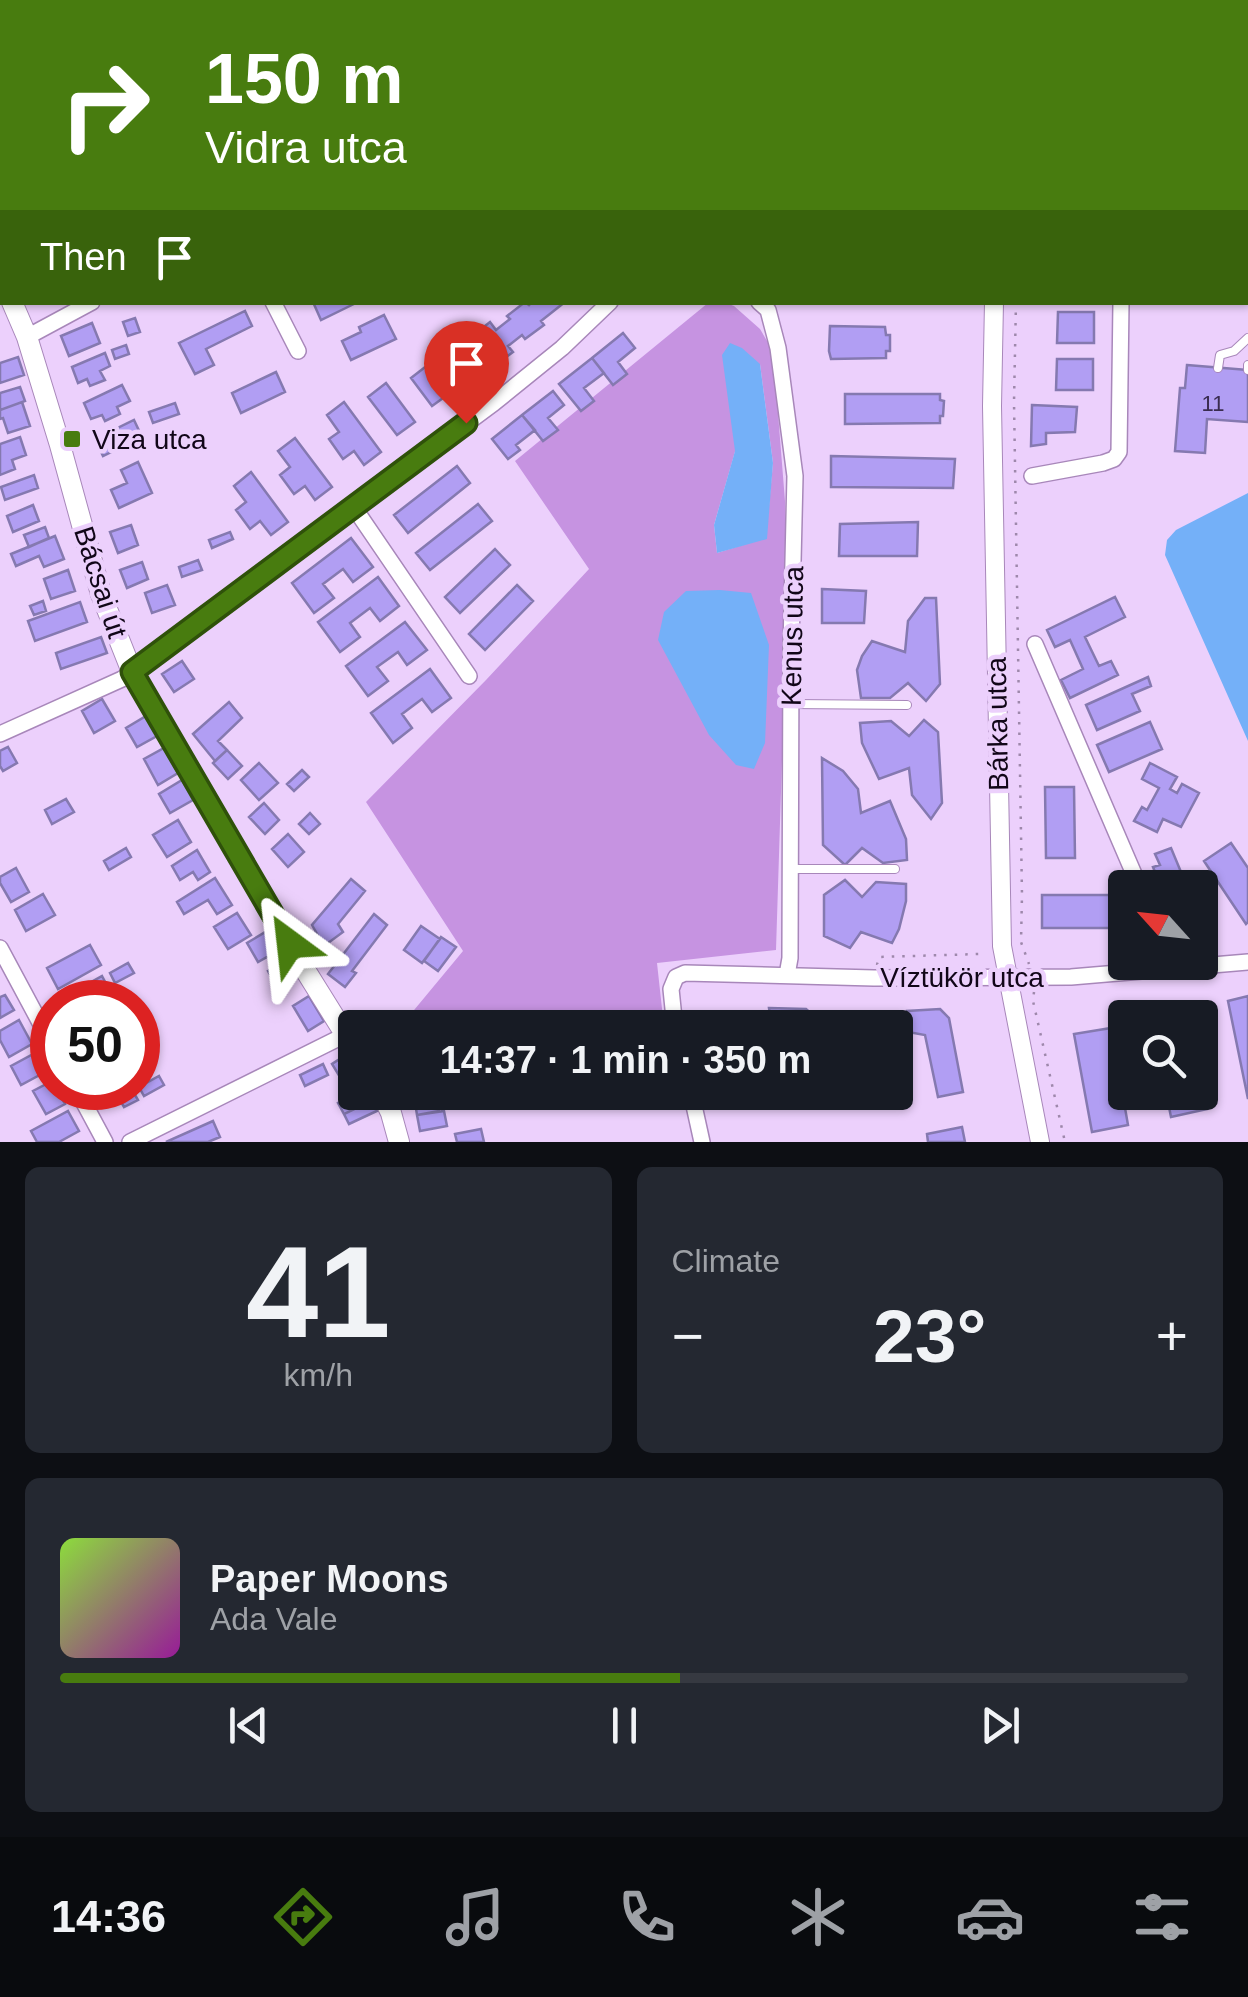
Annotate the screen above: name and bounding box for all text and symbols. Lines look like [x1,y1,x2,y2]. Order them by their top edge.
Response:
icon: right [40,40,170,170]
text: 150 m [205,40,403,118]
text: Vidra utca [205,122,407,173]
icon: arrive [147,230,202,285]
text: Then [40,236,127,278]
pin [424,321,509,424]
icon: arrive [439,336,494,391]
house number: 11 [1202,391,1224,416]
place label: Viza utca [92,424,207,455]
marker: Viza utca [61,428,83,450]
street label: Bácsai út [68,523,133,642]
street label: Kenus utca [776,565,809,706]
street label: Bárka utca [981,656,1014,791]
north arrow [1108,870,1218,980]
map controls [1108,870,1218,1110]
position arrow [238,892,342,996]
street label: Víztükör utca [880,962,1044,993]
speed limit sign: 50 [30,980,160,1110]
button: search [1108,1000,1218,1110]
text: 14:37 · 1 min · 350 m [440,1039,811,1081]
text: 41 [246,1219,391,1365]
text: Climate [672,1243,780,1279]
text: 23° [873,1294,986,1378]
text: − [672,1305,704,1367]
text: + [1156,1305,1188,1367]
text: km/h [284,1357,353,1393]
text: Paper Moons [210,1558,449,1600]
text: Ada Vale [210,1601,338,1637]
icon: previous [221,1698,276,1753]
icon: pause [597,1698,652,1753]
icon: next [973,1698,1028,1753]
icon: directions [268,1882,338,1952]
icon: music [440,1882,510,1952]
icon: phone [612,1882,682,1952]
icon: climate [783,1882,853,1952]
icon: car [955,1882,1025,1952]
icon: filters [1127,1882,1197,1952]
text: 14:36 [51,1891,166,1942]

